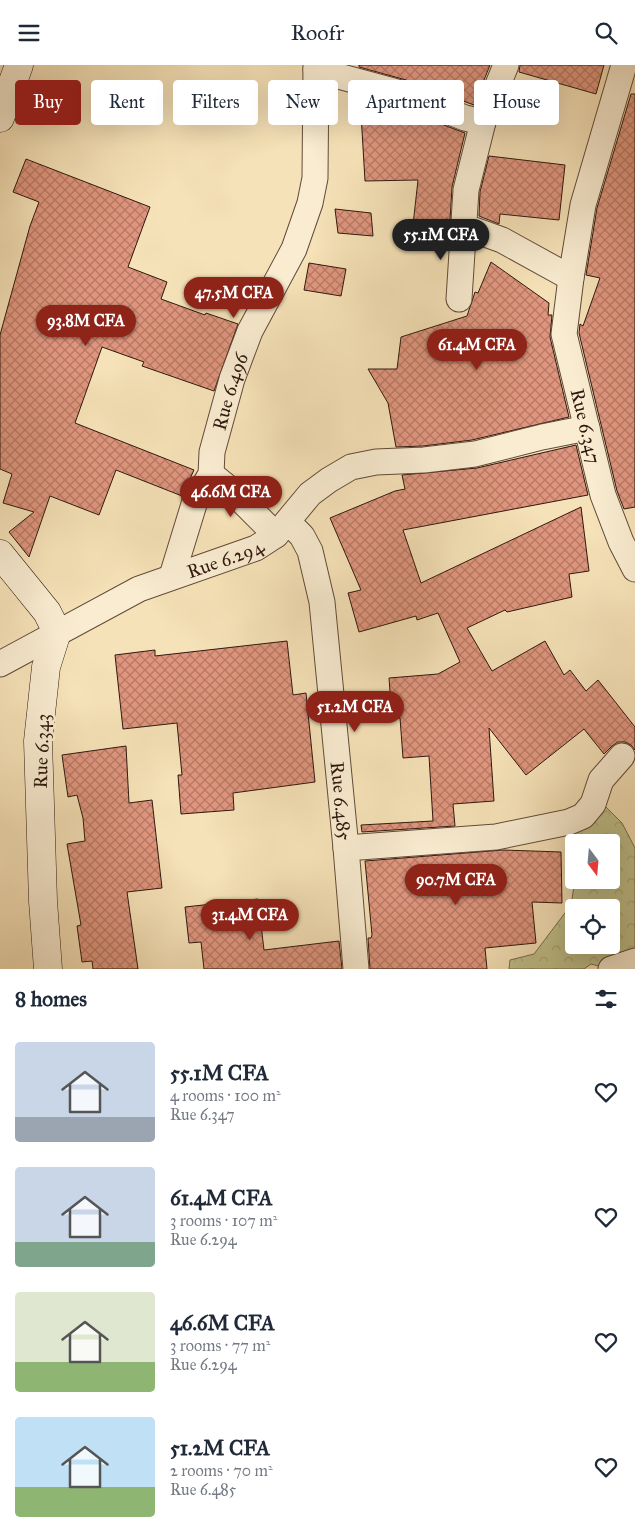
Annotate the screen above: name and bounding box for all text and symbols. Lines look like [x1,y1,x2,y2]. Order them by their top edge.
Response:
icon: menu [15,19,43,47]
text: Roofr [291,19,344,46]
icon: search [592,19,620,47]
chip: Buy [15,80,81,125]
chip: Rent [91,80,163,125]
chip: Filters [173,80,258,125]
chip: New [268,80,338,125]
chip: Apartment [348,80,464,125]
chip: House [474,80,559,125]
pin: 55.1M CFA [384,219,498,261]
text: 55.1M CFA [403,225,479,244]
pin: 47.5M CFA [177,277,291,319]
text: 47.5M CFA [195,283,273,302]
pin: 93.8M CFA [29,305,143,347]
text: 93.8M CFA [47,311,125,330]
pin: 61.4M CFA [420,329,534,371]
text: 61.4M CFA [438,335,516,354]
street label: Rue 6.496 [208,348,253,433]
street label: Rue 6.347 [566,386,606,466]
pin: 46.6M CFA [174,475,288,518]
text: 46.6M CFA [191,482,271,501]
street label: Rue 6.294 [184,535,269,583]
pin: 51.2M CFA [298,691,412,733]
text: 51.2M CFA [317,697,393,716]
street label: Rue 6.343 [29,713,54,789]
street label: Rue 6.485 [326,761,356,841]
north arrow [565,834,620,889]
map controls [565,834,620,954]
pin: 90.7M CFA [399,863,513,906]
text: 90.7M CFA [416,870,496,889]
pin: 31.4M CFA [193,899,307,941]
button: locate [565,899,620,954]
text: 31.4M CFA [212,905,288,924]
icon: filters [592,985,620,1013]
text: 8 homes [15,986,87,1012]
text: 55.1M CFA [170,1060,269,1086]
icon: home [55,1062,115,1122]
icon: heart [592,1078,620,1106]
text: 4 rooms · 100 m² [170,1086,281,1105]
text: Rue 6.347 [170,1105,234,1124]
text: 61.4M CFA [170,1185,273,1211]
icon: home [55,1187,115,1247]
icon: heart [592,1203,620,1231]
text: 3 rooms · 107 m² [170,1211,277,1230]
text: Rue 6.294 [170,1230,237,1249]
text: 46.6M CFA [170,1310,275,1336]
icon: home [55,1312,115,1372]
icon: heart [592,1328,620,1356]
text: 3 rooms · 77 m² [170,1336,270,1355]
text: Rue 6.294 [170,1355,237,1374]
text: 51.2M CFA [170,1435,270,1461]
icon: home [55,1437,115,1497]
icon: heart [592,1453,620,1481]
text: 2 rooms · 70 m² [170,1461,273,1480]
text: Rue 6.485 [170,1480,236,1499]

